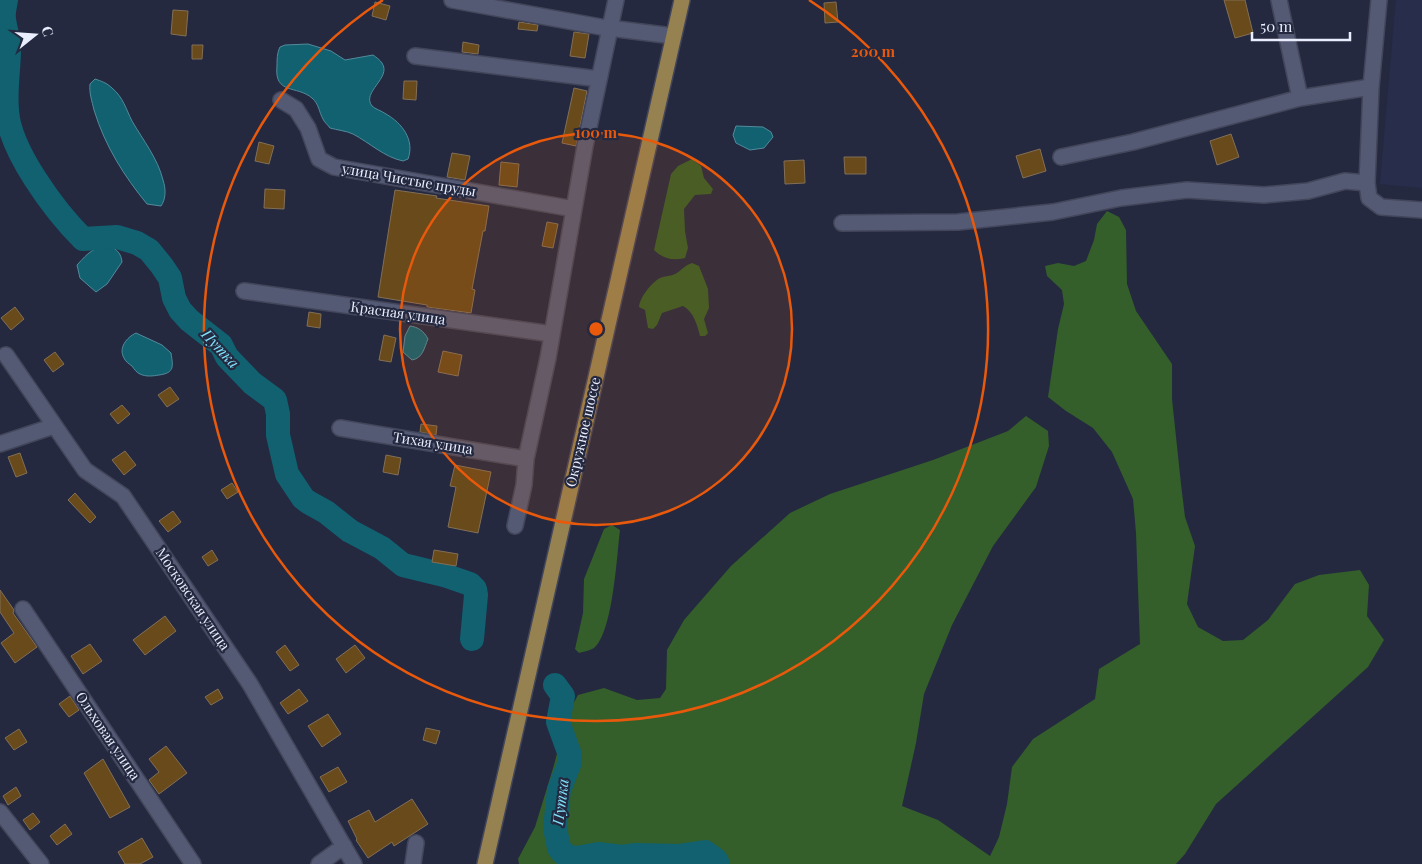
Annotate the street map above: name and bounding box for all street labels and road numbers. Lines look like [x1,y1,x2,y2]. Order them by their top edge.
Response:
street label: улица Чистые пруды [340,158,478,201]
street label: Красная улица [349,296,447,329]
street label: Окружное шоссе [561,375,604,489]
street label: Тихая улица [392,427,474,458]
street label: Московская улица [152,544,235,654]
street label: Ольховая улица [72,688,145,784]

